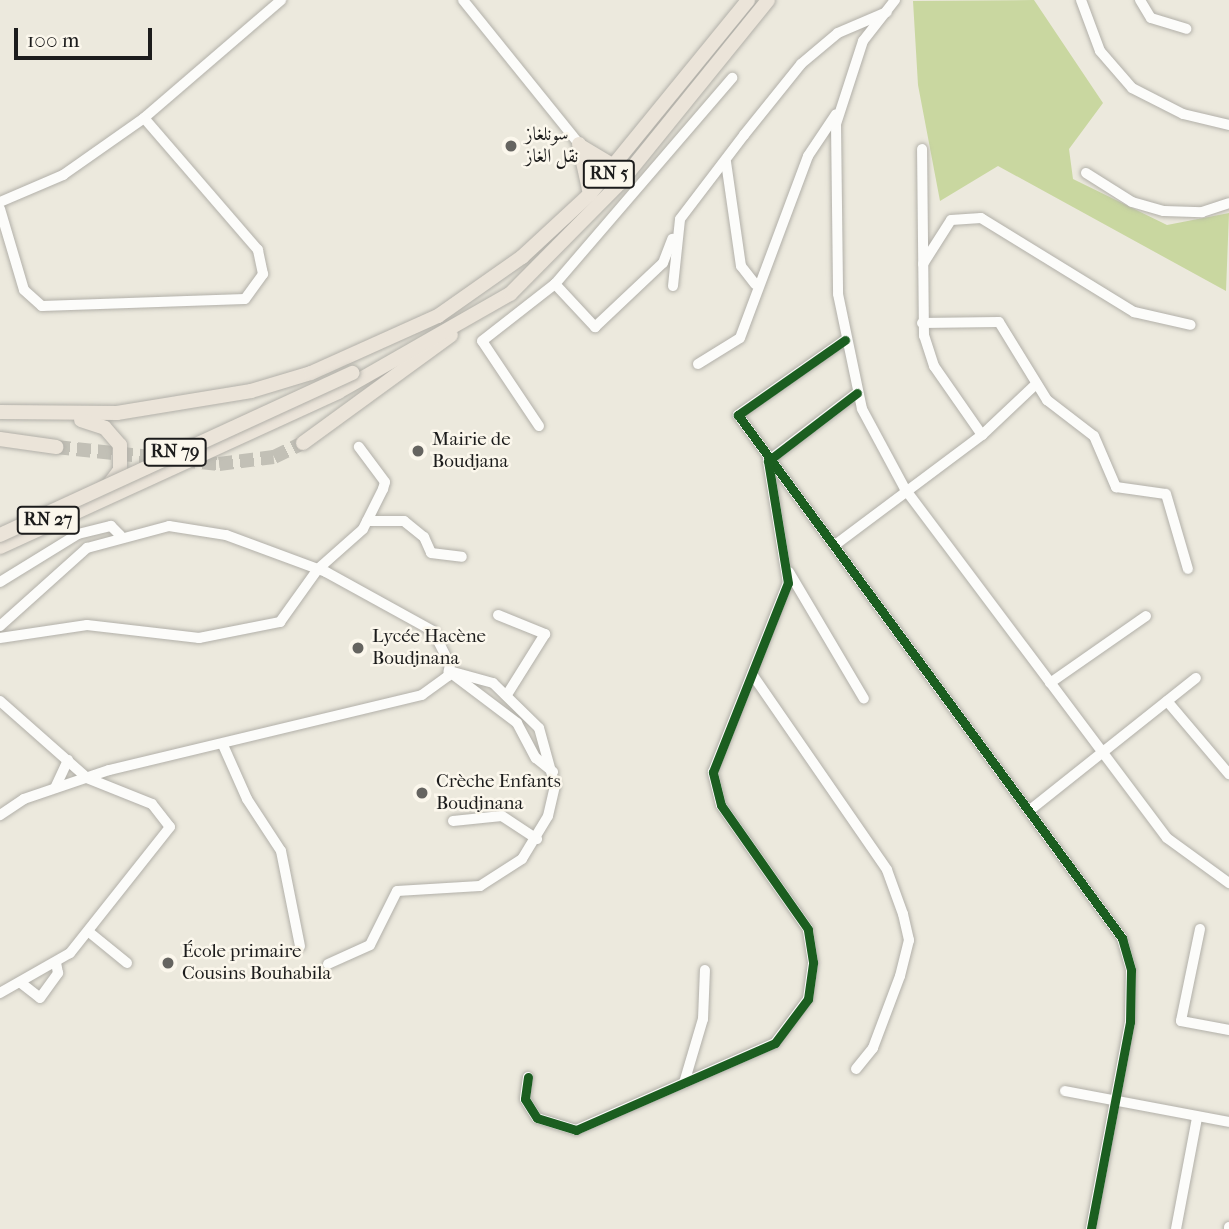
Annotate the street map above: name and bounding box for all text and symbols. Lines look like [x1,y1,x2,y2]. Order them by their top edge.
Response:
scale bar [18,14,156,58]
text: 100 m [27,28,80,52]
place label: سونلغاز نقل الغاز [525,124,578,168]
marker: سونلغاز نقل الغاز [503,138,519,154]
road number: RN 5 [583,160,635,188]
place label: Mairie de Boudjana [432,429,511,473]
road number: RN 79 [144,438,206,466]
marker: Mairie de Boudjana [410,443,426,459]
road number: RN 27 [16,506,80,534]
place label: Lycée Hacène Boudjnana [372,626,486,670]
marker: Lycée Hacène Boudjnana [350,640,366,656]
place label: Crèche Enfants Boudjnana [436,771,561,815]
marker: Crèche Enfants Boudjnana [414,785,430,801]
place label: École primaire Cousins Bouhabila [182,941,331,985]
marker: École primaire Cousins Bouhabila [160,955,176,971]

